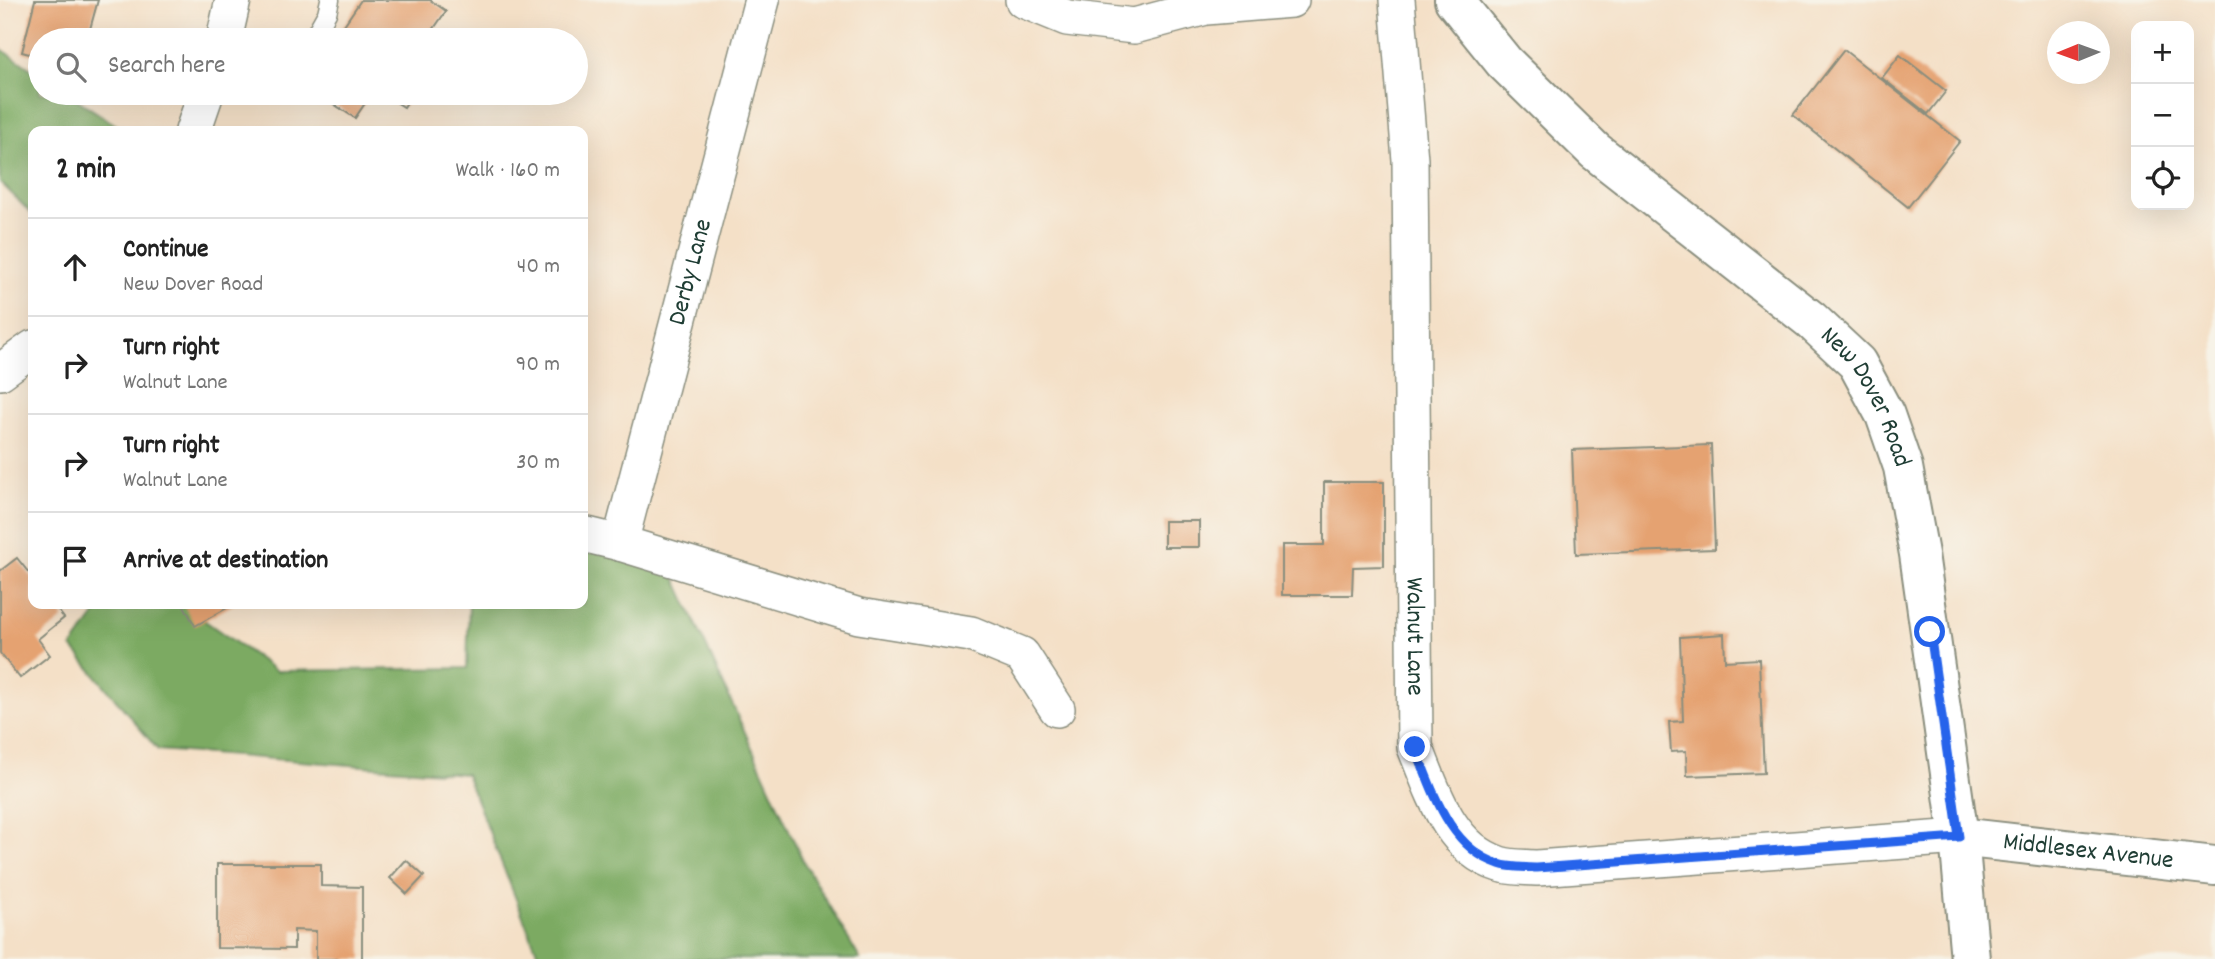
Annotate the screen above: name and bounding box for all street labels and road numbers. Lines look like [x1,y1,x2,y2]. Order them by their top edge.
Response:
street label: Derby Lane [659,215,722,329]
street label: New Dover Road [1811,318,1920,472]
street label: Walnut Lane [1395,577,1433,696]
street label: Middlesex Avenue [2001,824,2175,880]

